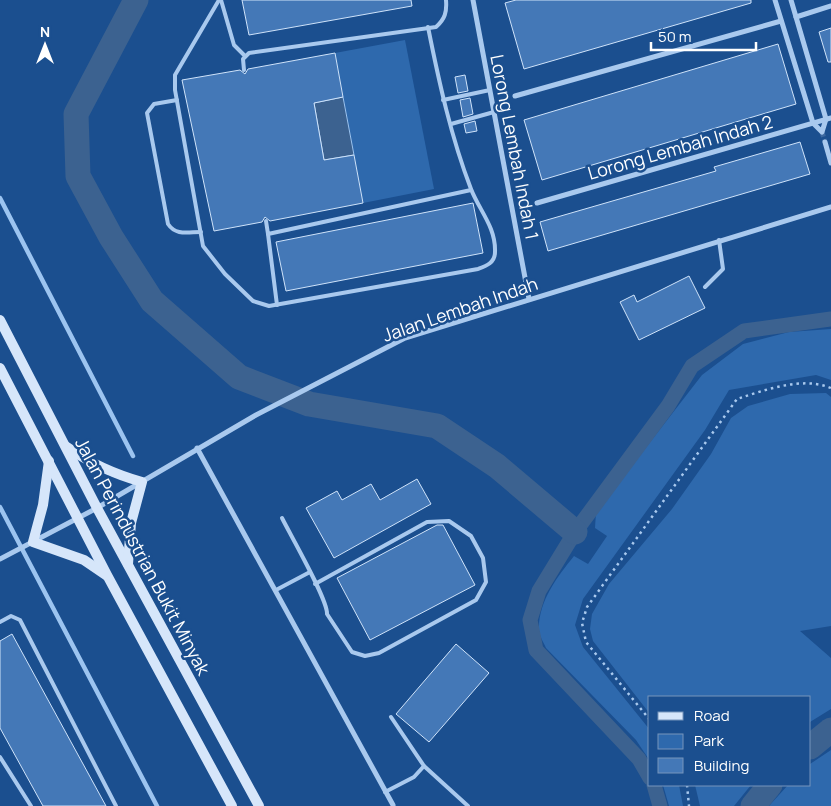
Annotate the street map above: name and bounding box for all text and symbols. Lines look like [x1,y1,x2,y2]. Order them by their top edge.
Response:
north arrow [20,20,70,70]
scale bar [651,20,756,52]
text: N [40,22,50,41]
text: 50 m [658,26,692,47]
street label: Lorong Lembah Indah 1 [485,52,545,242]
street label: Lorong Lembah Indah 2 [585,109,775,185]
street label: Jalan Lembah Indah [379,271,541,347]
street label: Jalan Perindustrian Bukit Minyak [70,433,217,680]
legend [648,696,811,786]
text: Road [694,705,730,726]
text: Park [694,730,724,751]
text: Building [694,755,749,776]

